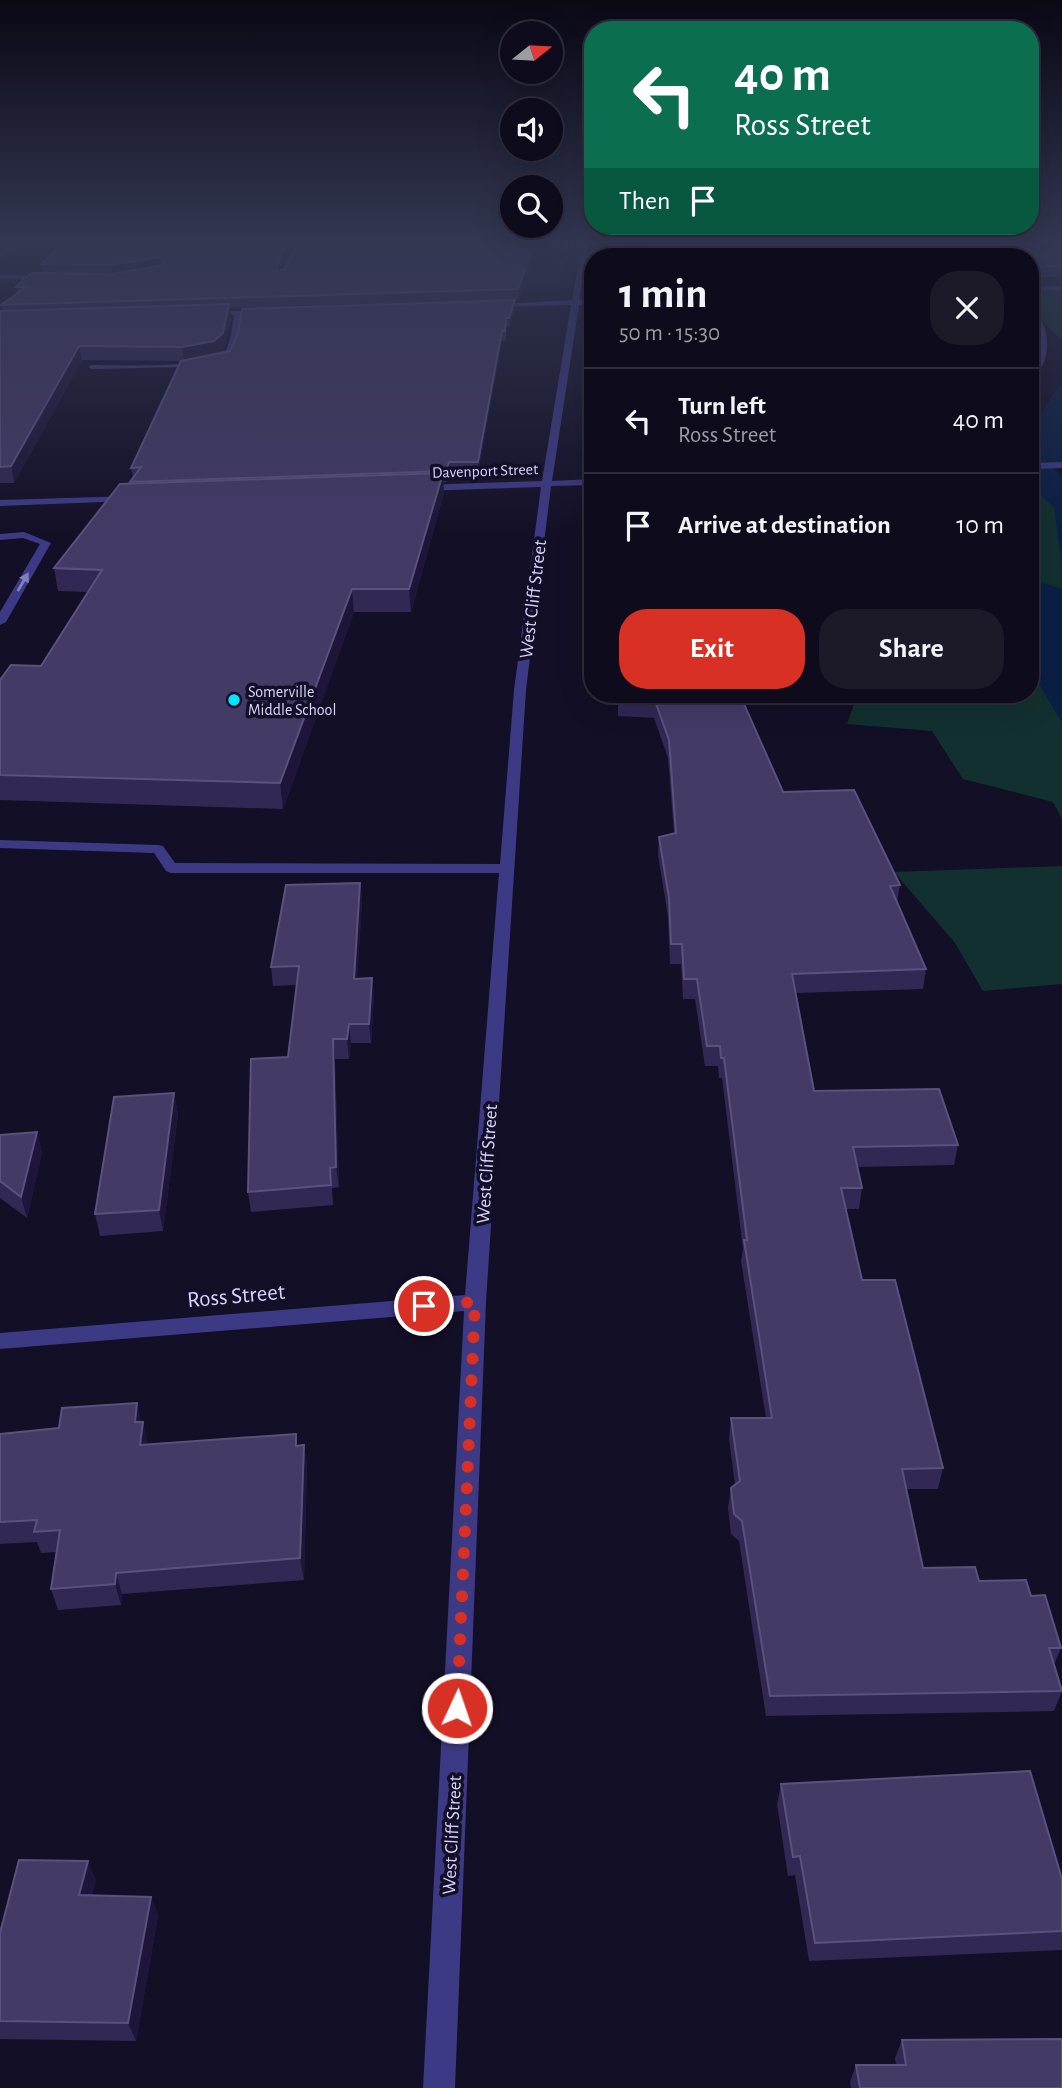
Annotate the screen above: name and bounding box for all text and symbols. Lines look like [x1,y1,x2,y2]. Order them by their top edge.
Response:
north arrow [500,21,564,84]
map controls [500,21,563,238]
icon: left [619,49,710,140]
text: 40 m [734,51,831,100]
button: sound [500,98,563,161]
text: Ross Street [734,109,871,141]
button: search [500,175,563,238]
icon: arrive [684,182,722,220]
text: Then [619,188,670,214]
button: close [930,271,1004,345]
text: 1 min [619,273,708,315]
text: 50 m · 15:30 [619,322,720,345]
text: Turn left [678,393,766,419]
icon: left [619,402,657,440]
text: 40 m [953,407,1004,433]
text: Ross Street [678,424,776,447]
street label: Davenport Street [432,461,538,481]
icon: arrive [619,507,657,545]
text: Arrive at destination [678,512,891,538]
text: 10 m [956,512,1004,538]
street label: West Cliff Street [517,539,550,660]
one-way arrow [17,573,29,592]
button: Exit [619,609,805,689]
button: Share [819,609,1004,689]
place label: Somerville Middle School [248,684,336,718]
marker: Somerville Middle School [226,692,242,708]
street label: West Cliff Street [474,1104,501,1224]
pin [394,1276,454,1336]
street label: Ross Street [186,1281,287,1312]
icon: arrive [405,1287,443,1325]
position arrow [420,1671,494,1745]
street label: West Cliff Street [440,1775,465,1895]

